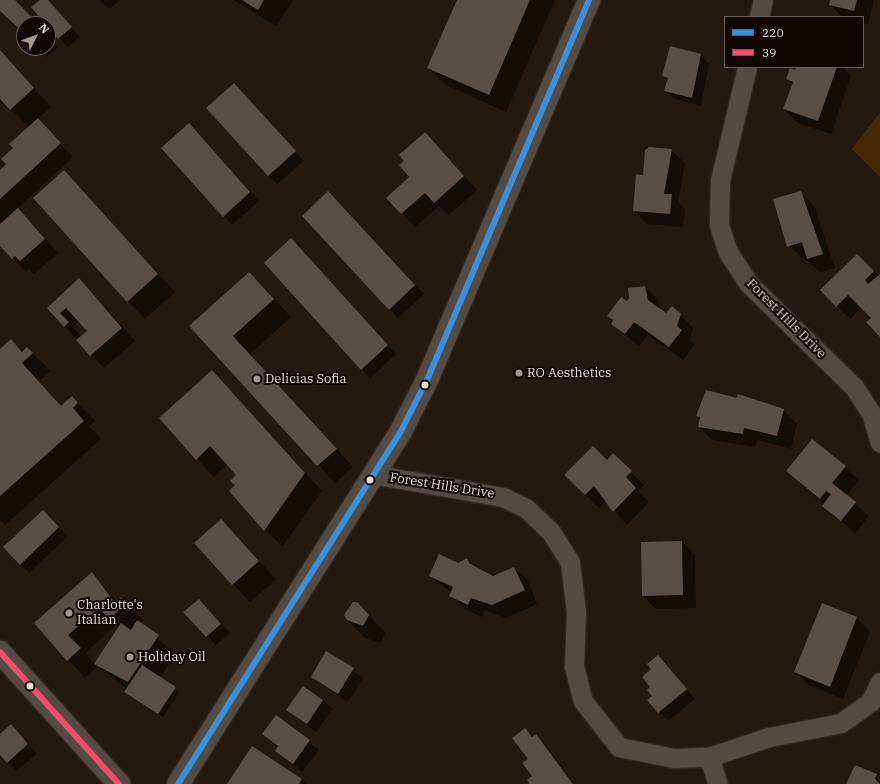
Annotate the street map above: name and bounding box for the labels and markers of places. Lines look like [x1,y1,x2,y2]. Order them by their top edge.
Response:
place label: RO Aesthetics [527,365,611,381]
marker: RO Aesthetics [514,368,524,378]
place label: Delicias Sofia [265,371,347,387]
marker: Delicias Sofia [252,374,262,384]
unlabelled marker [420,380,430,390]
unlabelled marker [365,475,375,485]
place label: Charlotte's Italian [77,598,143,629]
marker: Charlotte's Italian [64,608,74,618]
place label: Holiday Oil [138,649,206,665]
marker: Holiday Oil [125,652,135,662]
unlabelled marker [25,681,35,691]

